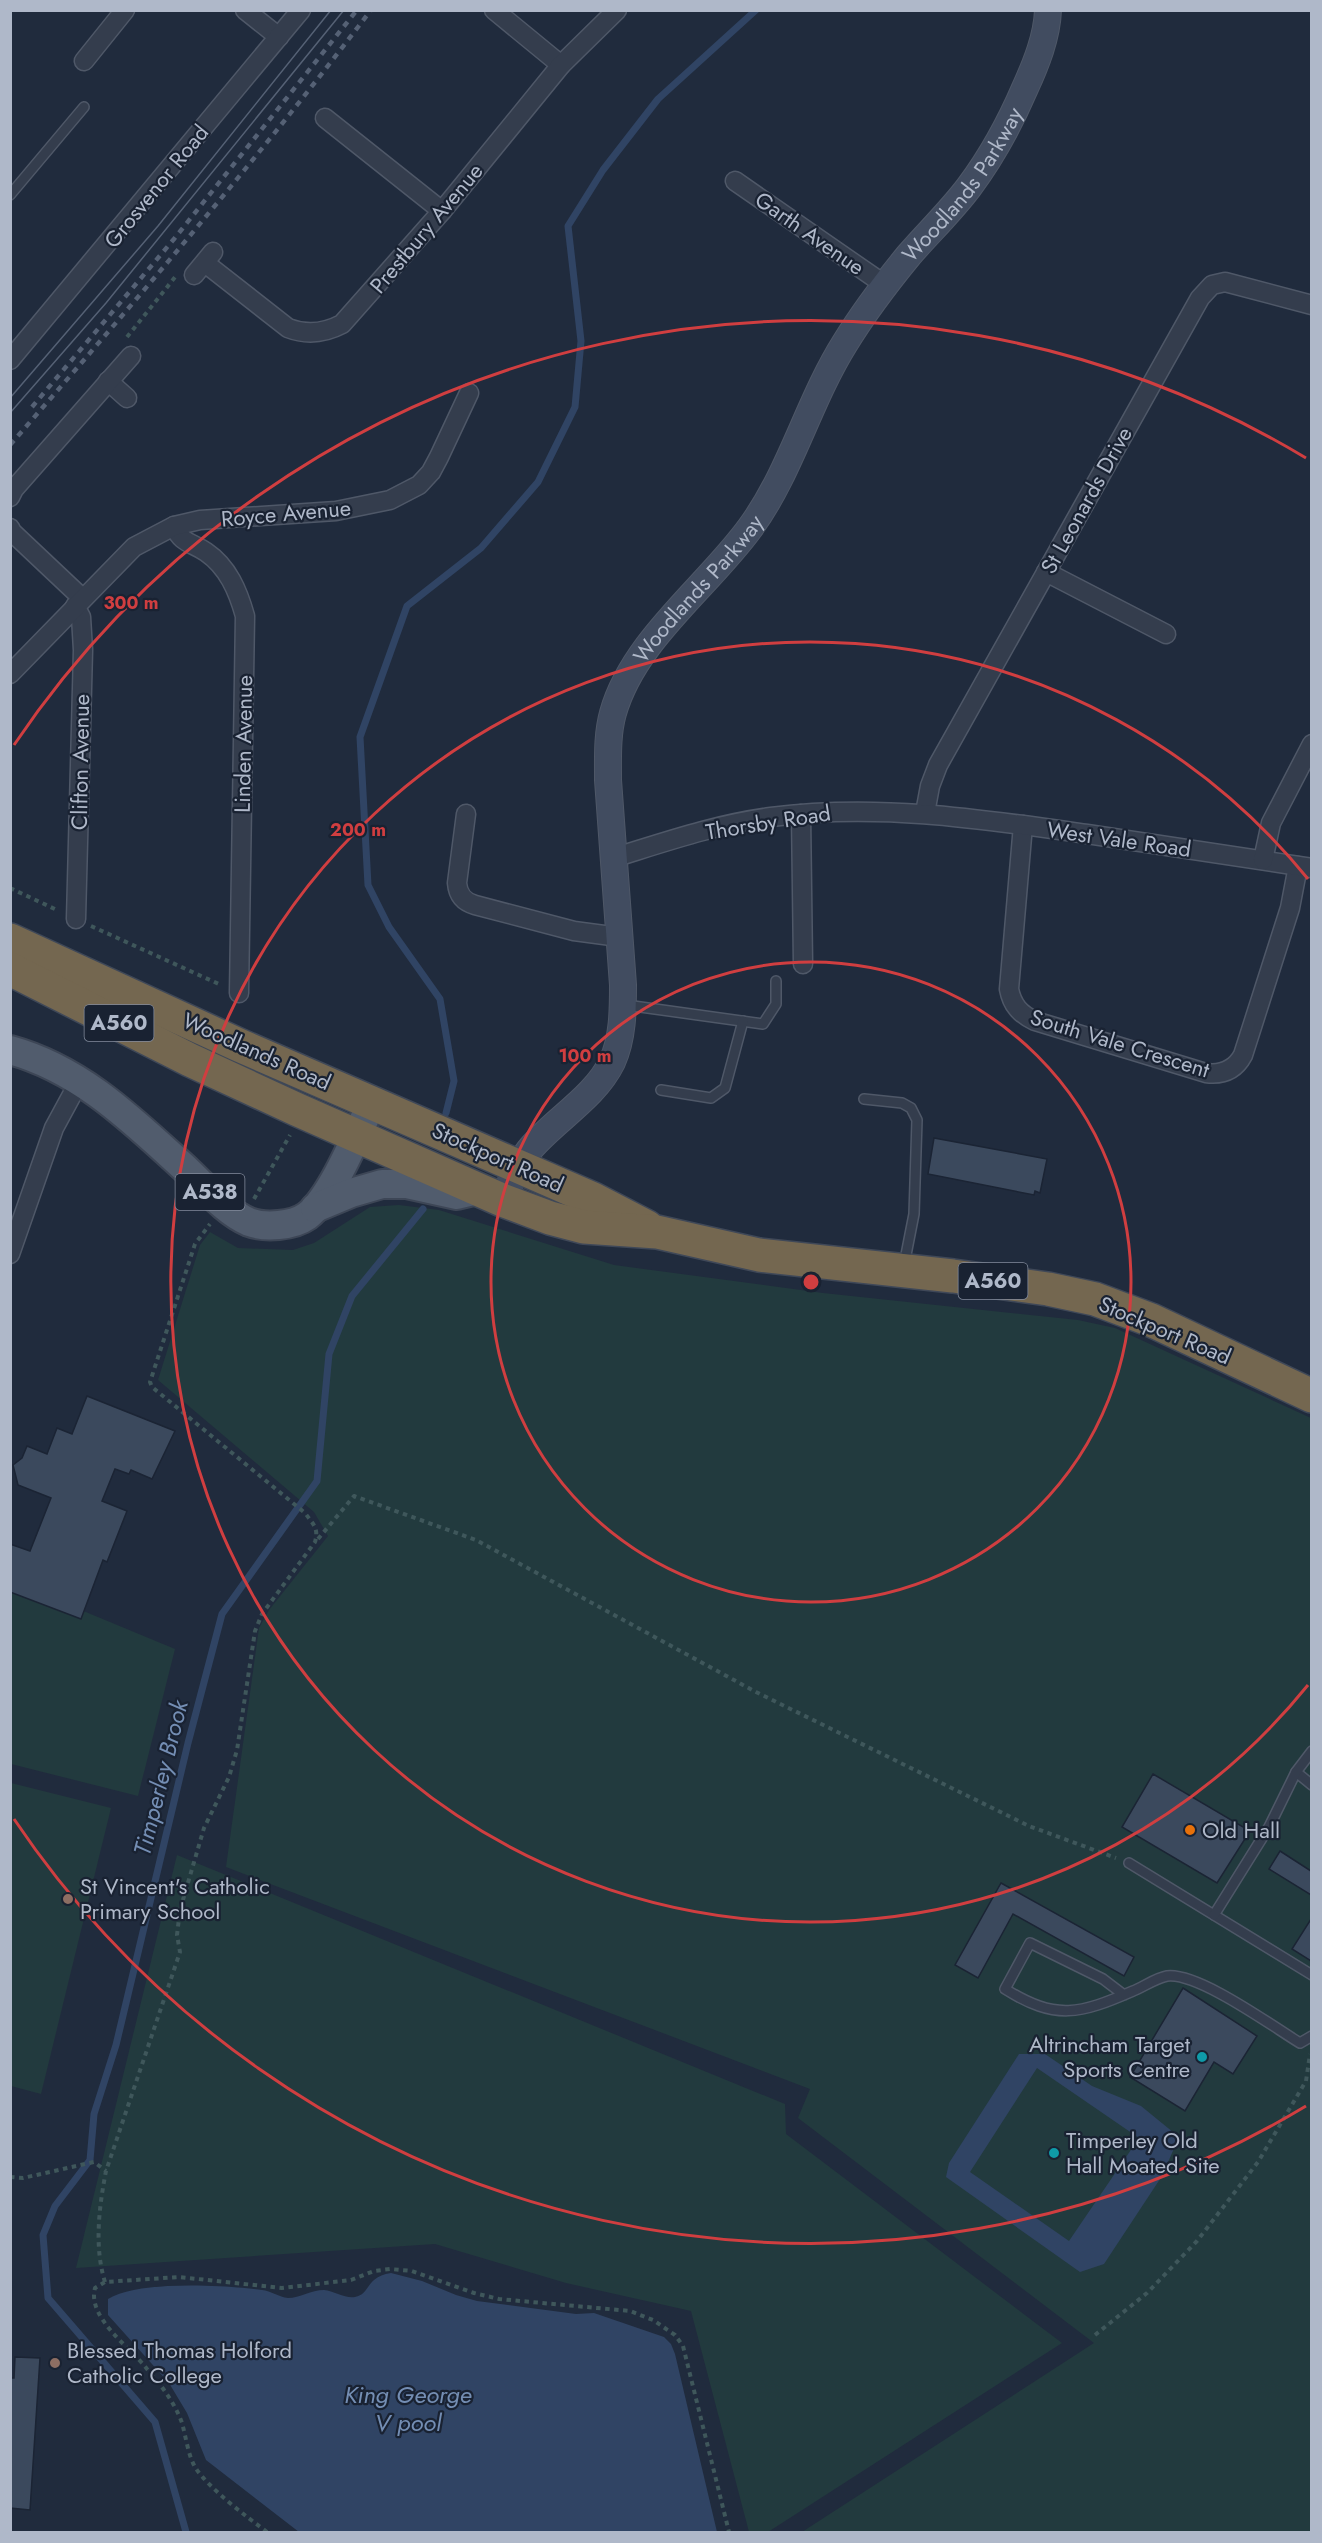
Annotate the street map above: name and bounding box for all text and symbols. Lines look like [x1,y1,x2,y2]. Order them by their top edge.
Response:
street label: Woodlands Parkway [894,101,1030,269]
street label: Grosvenor Road [96,117,216,255]
street label: Prestbury Avenue [362,156,490,300]
street label: Garth Avenue [749,183,871,283]
street label: St Leonards Drive [1032,421,1140,579]
street label: Royce Avenue [220,491,352,535]
street label: Woodlands Parkway [625,508,771,669]
text: 300 m [103,590,159,616]
street label: Linden Avenue [226,675,260,813]
street label: Clifton Avenue [63,694,97,830]
street label: Thorsby Road [703,796,833,848]
street label: West Vale Road [1045,813,1193,865]
text: 200 m [330,817,386,843]
street label: South Vale Crescent [1026,1000,1214,1086]
street label: Woodlands Road [178,1004,336,1098]
road number: A560 [84,1005,154,1041]
text: 100 m [558,1043,612,1069]
street label: Stockport Road [427,1114,569,1200]
road number: A538 [176,1174,244,1210]
road number: A560 [958,1263,1028,1299]
centre of rings [801,1272,821,1292]
street label: Stockport Road [1094,1288,1236,1372]
water label: Timperley Brook [124,1695,197,1859]
place label: Old Hall [1202,1814,1280,1846]
marker: Old Hall [1183,1823,1197,1837]
place label: St Vincent's Catholic Primary School [80,1870,270,1927]
marker: St Vincent's Catholic Primary School [61,1892,75,1906]
place label: Altrincham Target Sports Centre [1029,2028,1191,2085]
marker: Altrincham Target Sports Centre [1195,2050,1209,2064]
place label: Timperley Old Hall Moated Site [1066,2124,1220,2181]
marker: Timperley Old Hall Moated Site [1047,2146,1061,2160]
place label: Blessed Thomas Holford Catholic College [67,2334,292,2391]
marker: Blessed Thomas Holford Catholic College [48,2356,62,2370]
water label: King George V pool [344,2377,472,2440]

